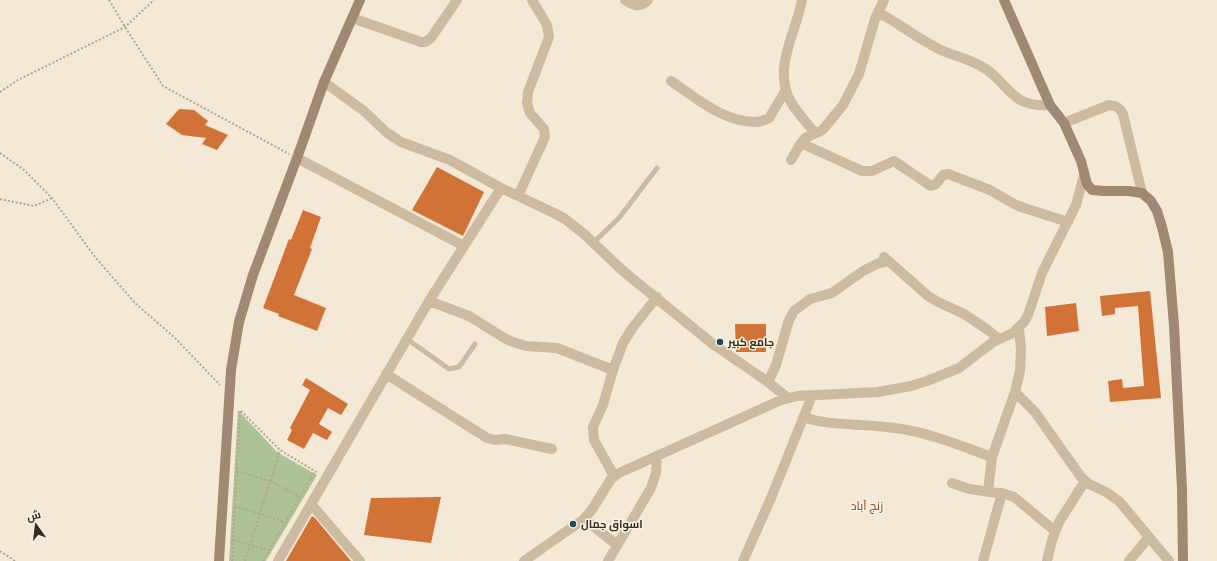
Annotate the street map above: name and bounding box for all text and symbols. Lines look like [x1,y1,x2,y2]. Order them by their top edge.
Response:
place label: جامع كبير [727,336,774,350]
marker: جامع كبير [715,337,725,347]
district label: زنج آباد [851,499,883,514]
north arrow [16,505,56,545]
text: ش [25,508,42,524]
place label: اسواق جمال [581,518,643,532]
marker: اسواق جمال [568,519,578,529]

